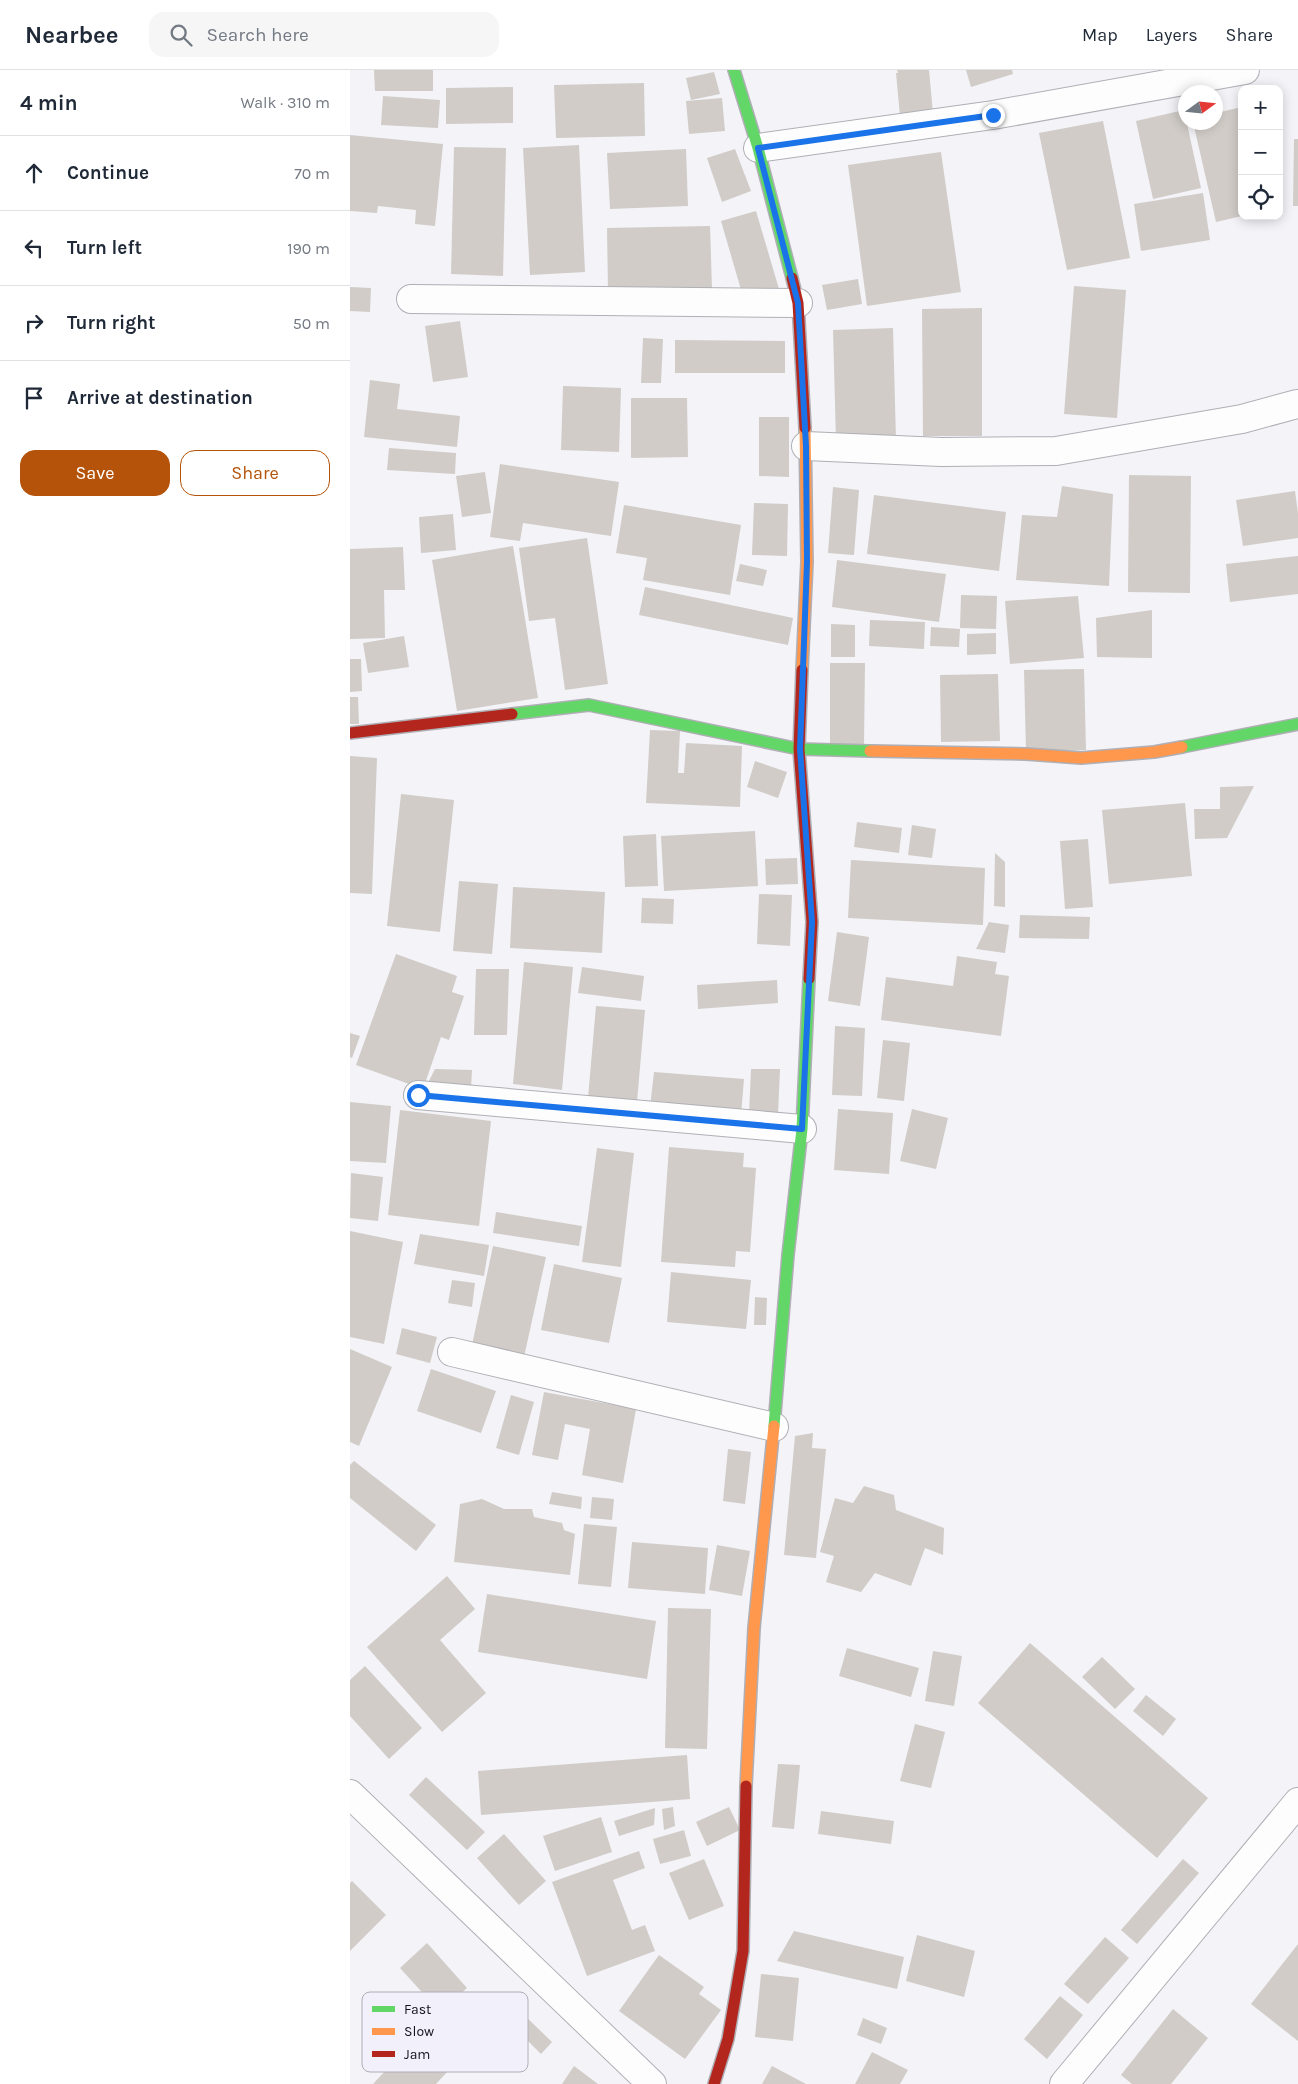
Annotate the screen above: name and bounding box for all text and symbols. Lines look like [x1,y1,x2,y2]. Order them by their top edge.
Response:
search box [149,12,499,57]
text: Nearbee [25,21,119,49]
icon: search [167,21,195,49]
text: Search here [207,24,309,46]
text: Map [1082,24,1118,46]
text: Layers [1146,24,1198,46]
text: Share [1226,24,1273,46]
north arrow [1178,85,1223,130]
map controls [1238,85,1283,220]
button: + [1238,85,1283,130]
text: 4 min [20,91,78,115]
text: Walk · 310 m [240,93,330,112]
route end [982,104,1005,127]
button: − [1238,130,1283,175]
icon: ahead [20,159,48,187]
text: Continue [67,162,149,184]
text: 70 m [294,164,330,183]
button: locate [1238,175,1283,220]
icon: left [20,234,48,262]
text: Turn left [67,237,142,259]
text: 190 m [287,239,330,258]
icon: right [20,309,48,337]
text: Turn right [67,312,156,334]
text: 50 m [293,314,330,333]
icon: arrive [20,384,48,412]
text: Arrive at destination [67,387,253,409]
button: Save [20,450,170,496]
button: Share [180,450,330,496]
route start [407,1084,430,1107]
legend [362,1992,528,2072]
text: Fast [404,2001,431,2018]
text: Slow [404,2023,434,2040]
text: Jam [404,2046,430,2063]

